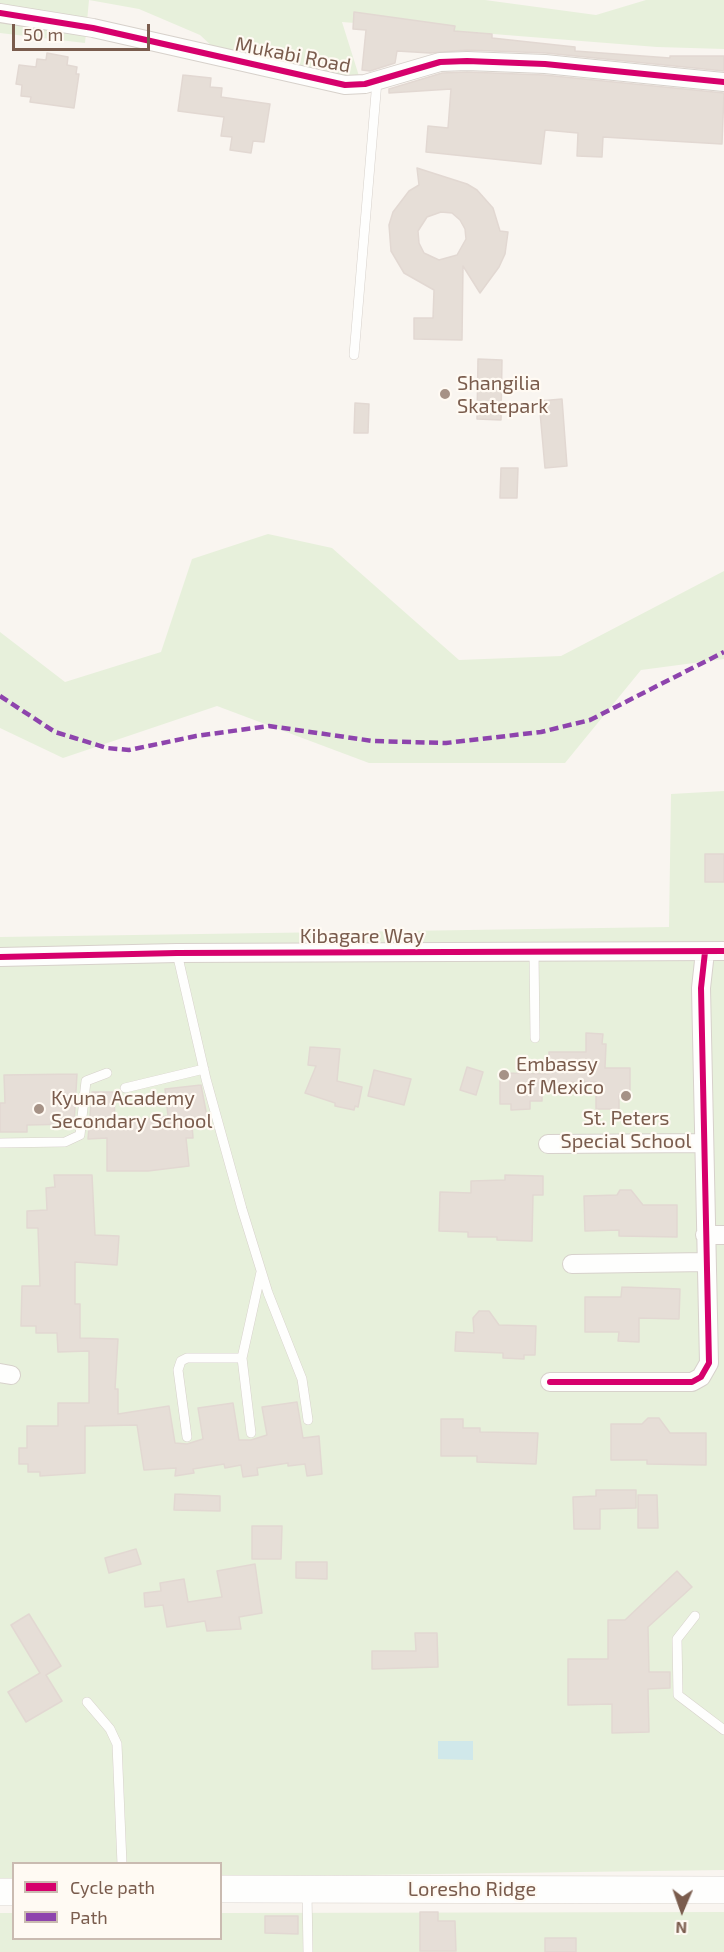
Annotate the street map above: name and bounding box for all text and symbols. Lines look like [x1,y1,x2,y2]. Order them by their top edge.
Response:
scale bar [15,12,153,50]
text: 50 m [23,23,63,45]
street label: Mukabi Road [233,32,353,78]
place label: Shangilia Skatepark [457,371,549,418]
marker: Shangilia Skatepark [438,387,452,401]
street label: Kibagare Way [300,924,424,948]
place label: Embassy of Mexico [516,1052,604,1099]
marker: Embassy of Mexico [497,1068,511,1082]
place label: Kyuna Academy Secondary School [51,1086,212,1133]
marker: St. Peters Special School [619,1089,633,1103]
marker: Kyuna Academy Secondary School [32,1102,46,1116]
place label: St. Peters Special School [561,1106,691,1153]
legend [12,1862,222,1940]
text: Cycle path [70,1876,155,1898]
street label: Loresho Ridge [408,1877,536,1901]
north arrow [652,1880,712,1940]
text: Path [70,1906,108,1928]
text: N [675,1919,687,1938]

